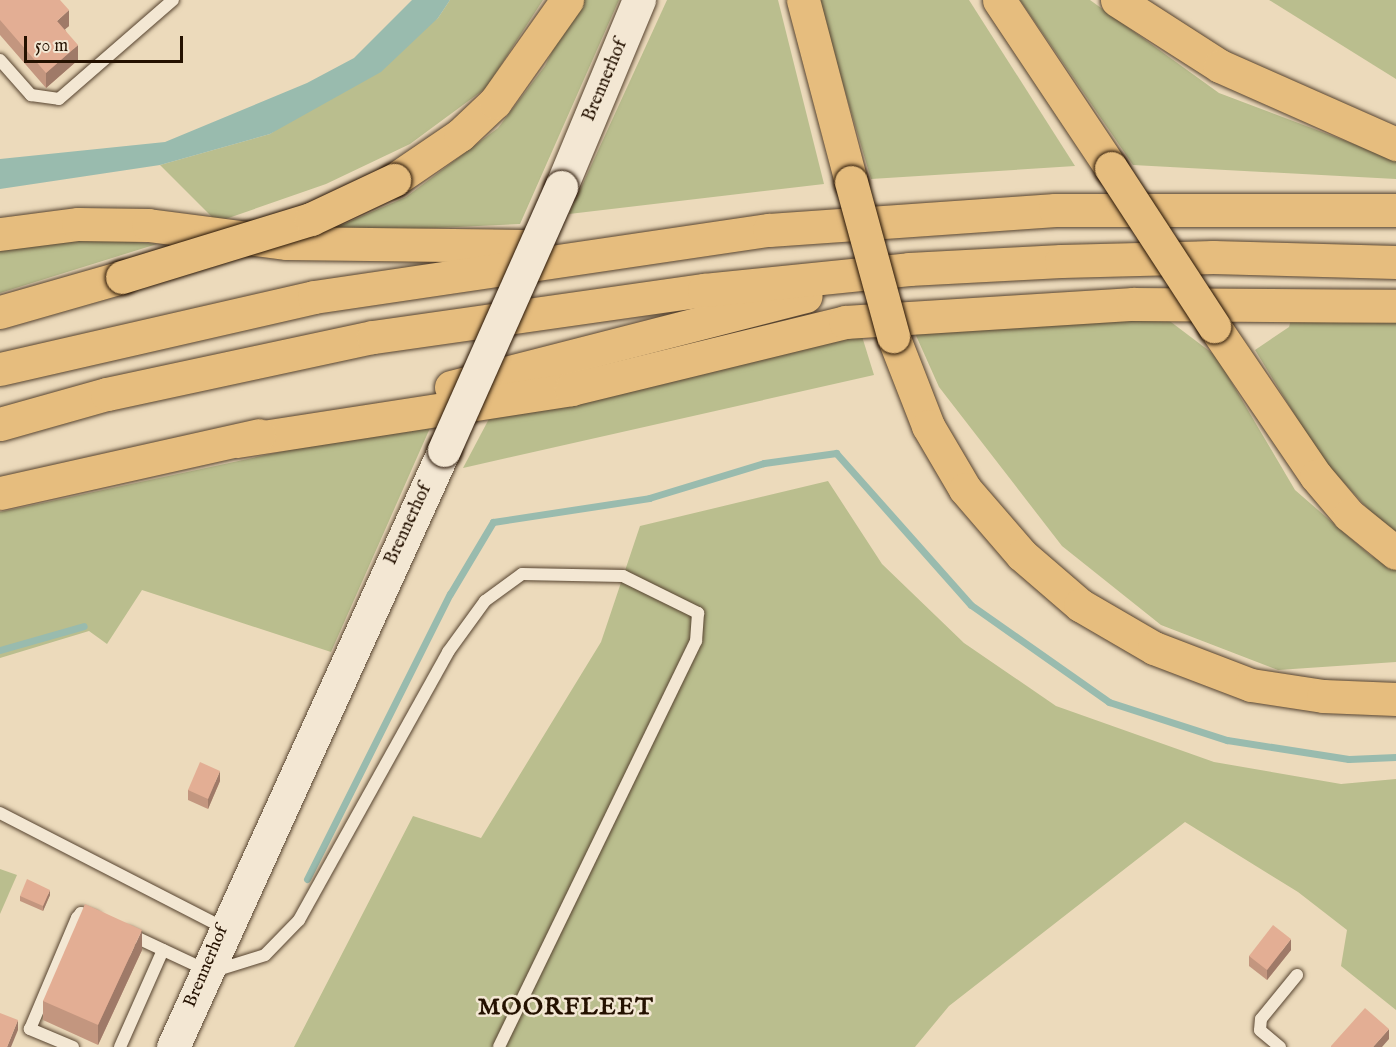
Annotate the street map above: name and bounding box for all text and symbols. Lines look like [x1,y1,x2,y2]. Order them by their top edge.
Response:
scale bar [27,24,186,62]
text: 50 m [35,35,68,58]
street label: Brennerhof [579,37,633,125]
street label: Brennerhof [381,481,437,569]
street label: Brennerhof [180,923,234,1011]
district label: MOORFLEET [478,994,654,1022]

